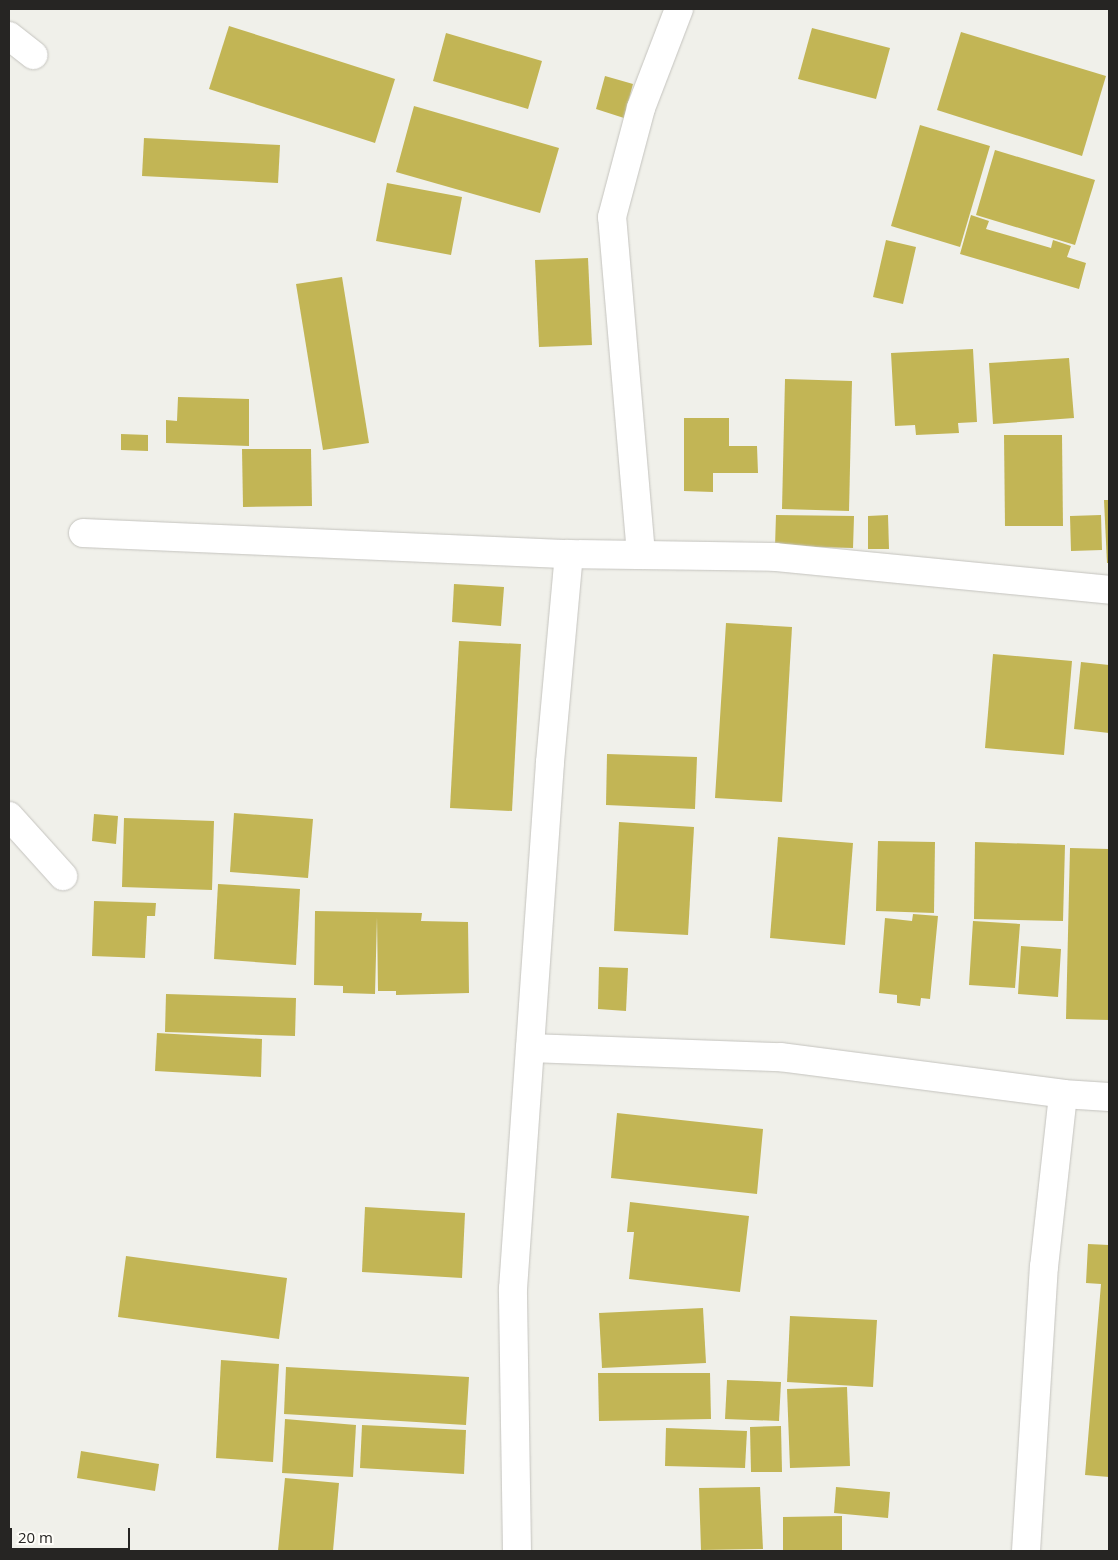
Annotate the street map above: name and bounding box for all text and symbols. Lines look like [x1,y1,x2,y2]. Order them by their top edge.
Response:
scale bar [12,1518,132,1550]
text: 20 m [18,1527,53,1547]

